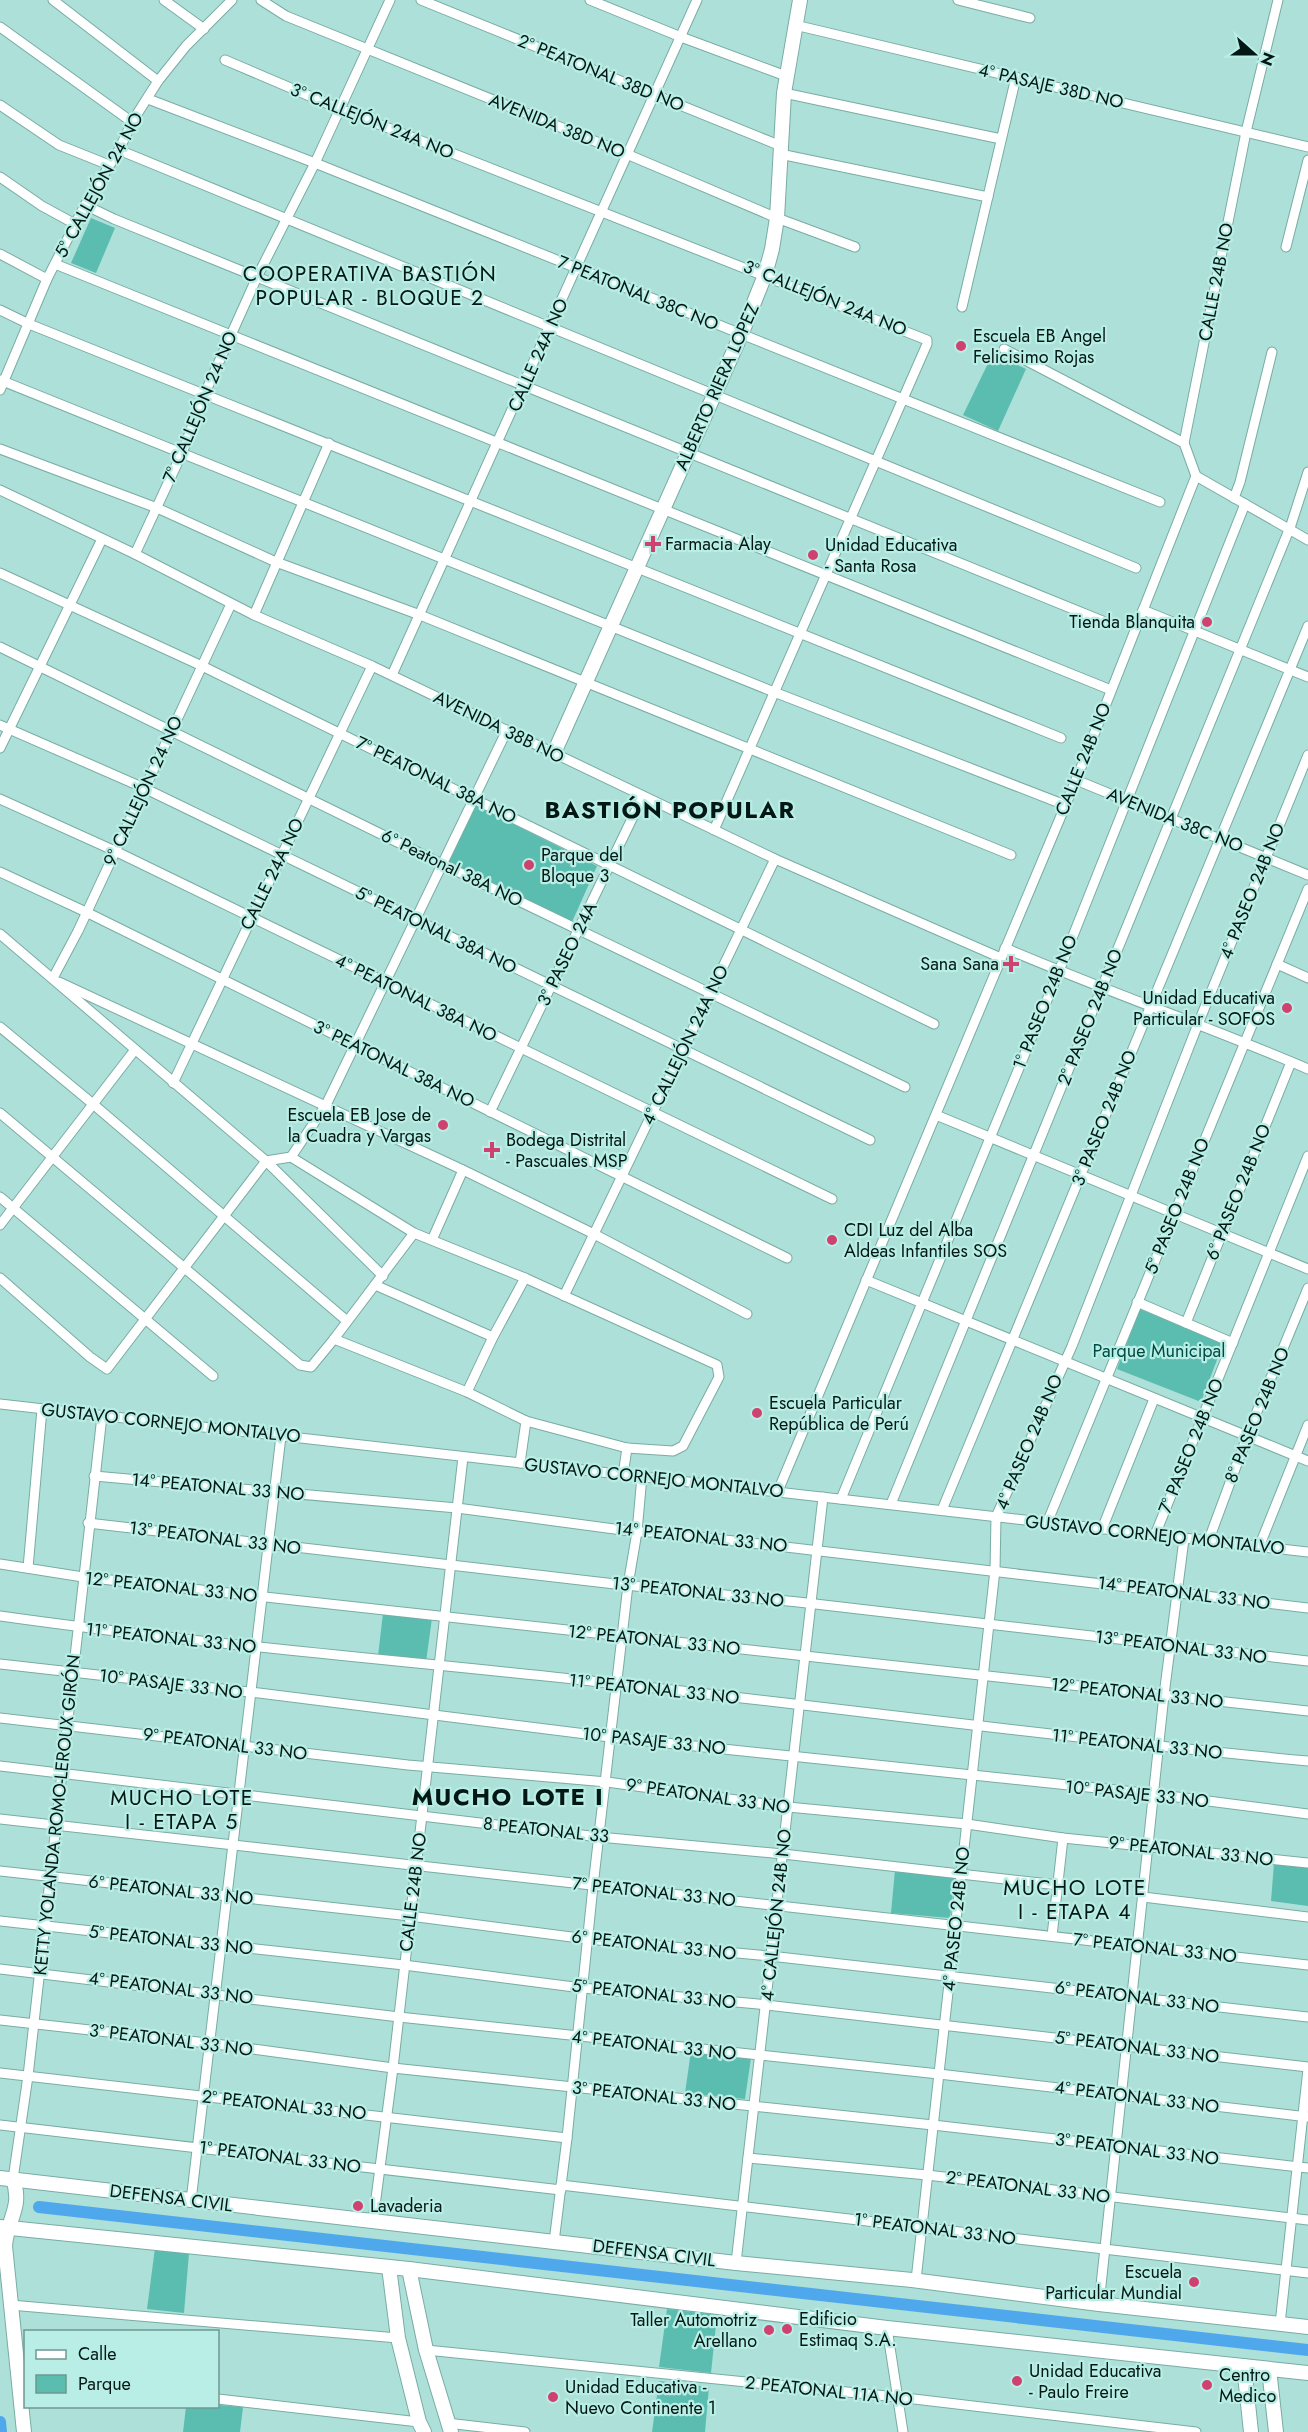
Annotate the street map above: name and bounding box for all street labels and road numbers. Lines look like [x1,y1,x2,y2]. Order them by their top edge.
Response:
street label: 2° PEATONAL 38D NO [514,28,688,118]
street label: 4° PASAJE 38D NO [976,57,1126,115]
street label: 3° CALLEJÓN 24A NO [286,76,458,166]
street label: AVENIDA 38D NO [485,87,629,165]
street label: 5° CALLEJÓN 24 NO [48,108,150,262]
street label: CALLE 24B NO [1192,221,1240,343]
street label: 7 PEATONAL 38C NO [553,249,723,337]
street label: 3° CALLEJÓN 24A NO [739,253,911,343]
street label: CALLE 24A NO [501,294,575,416]
street label: ALBERTO RIERA LOPEZ [668,299,766,475]
street label: 7° CALLEJÓN 24 NO [156,327,244,487]
street label: AVENIDA 38B NO [429,684,569,770]
street label: CALLE 24B NO [1049,699,1117,819]
street label: 9° CALLEJÓN 24 NO [97,712,189,870]
street label: 7° PEATONAL 38A NO [351,730,521,830]
street label: AVENIDA 38C NO [1103,781,1247,859]
street label: CALLE 24A NO [234,814,310,934]
street label: 4° PASEO 24B NO [1213,819,1291,963]
street label: 6º Peatonal 38A NO [377,822,527,914]
street label: 5° PEATONAL 38A NO [351,880,521,980]
street label: 3° PASEO 24A [531,898,603,1010]
street label: 1° PASEO 24B NO [1006,931,1084,1073]
street label: 2° PASEO 24B NO [1051,945,1129,1089]
street label: 4° PEATONAL 38A NO [331,947,501,1049]
street label: 4° CALLEJÓN 24A NO [635,961,735,1129]
street label: 3° PEATONAL 38A NO [309,1014,479,1114]
street label: 3° PASEO 24B NO [1065,1046,1143,1190]
street label: 6° PASEO 24B NO [1199,1120,1277,1264]
street label: 5° PASEO 24B NO [1138,1134,1216,1278]
street label: 8° PASEO 24B NO [1218,1343,1296,1487]
street label: 4° PASEO 24B NO [989,1370,1069,1514]
street label: 7° PASEO 24B NO [1152,1374,1230,1518]
street label: GUSTAVO CORNEJO MONTALVO [40,1396,302,1450]
street label: GUSTAVO CORNEJO MONTALVO [523,1451,785,1505]
street label: 14° PEATONAL 33 NO [130,1466,306,1508]
street label: GUSTAVO CORNEJO MONTALVO [1024,1508,1286,1562]
street label: 13° PEATONAL 33 NO [128,1515,302,1561]
street label: 14° PEATONAL 33 NO [613,1515,789,1559]
street label: 12° PEATONAL 33 NO [83,1565,259,1609]
street label: 13° PEATONAL 33 NO [611,1570,785,1614]
street label: 14° PEATONAL 33 NO [1096,1570,1272,1616]
street label: 11° PEATONAL 33 NO [84,1616,258,1660]
street label: 12° PEATONAL 33 NO [566,1618,742,1662]
street label: 13° PEATONAL 33 NO [1094,1624,1268,1670]
street label: KETTY YOLANDA ROMO-LEROUX GIRÓN [27,1653,87,1977]
street label: 10° PASAJE 33 NO [98,1662,244,1706]
street label: 11° PEATONAL 33 NO [567,1667,741,1711]
street label: 12° PEATONAL 33 NO [1049,1671,1225,1715]
street label: 9° PEATONAL 33 NO [141,1721,309,1767]
street label: 10° PASAJE 33 NO [581,1721,727,1761]
street label: 11° PEATONAL 33 NO [1050,1722,1224,1766]
street label: 9° PEATONAL 33 NO [624,1772,792,1820]
street label: 10° PASAJE 33 NO [1064,1774,1210,1814]
street label: 8 PEATONAL 33 [482,1810,610,1850]
street label: 4° CALLEJÓN 24B NO [754,1828,798,2002]
street label: 9° PEATONAL 33 NO [1107,1829,1275,1873]
street label: CALLE 24B NO [393,1831,433,1953]
street label: 4° PASEO 24B NO [935,1845,977,1993]
street label: 6° PEATONAL 33 NO [87,1868,255,1912]
street label: 7° PEATONAL 33 NO [571,1870,737,1914]
street label: 5° PEATONAL 33 NO [87,1918,255,1962]
street label: 6° PEATONAL 33 NO [570,1923,738,1967]
street label: 7° PEATONAL 33 NO [1072,1926,1238,1970]
street label: 4° PEATONAL 33 NO [87,1965,255,2011]
street label: 5° PEATONAL 33 NO [570,1972,738,2016]
street label: 6° PEATONAL 33 NO [1053,1974,1221,2020]
street label: 3° PEATONAL 33 NO [88,2017,254,2063]
street label: 4° PEATONAL 33 NO [570,2023,738,2067]
street label: 5° PEATONAL 33 NO [1053,2024,1221,2070]
street label: 3° PEATONAL 33 NO [571,2074,737,2118]
street label: 4° PEATONAL 33 NO [1053,2074,1221,2120]
street label: 2° PEATONAL 33 NO [200,2083,368,2127]
street label: 3° PEATONAL 33 NO [1054,2126,1220,2172]
street label: 1° PEATONAL 33 NO [197,2134,363,2180]
street label: 2° PEATONAL 33 NO [944,2164,1112,2210]
street label: DEFENSA CIVIL [108,2178,234,2218]
street label: 1° PEATONAL 33 NO [852,2206,1018,2252]
street label: DEFENSA CIVIL [591,2233,717,2273]
street label: 2 PEATONAL 11A NO [744,2369,914,2413]

